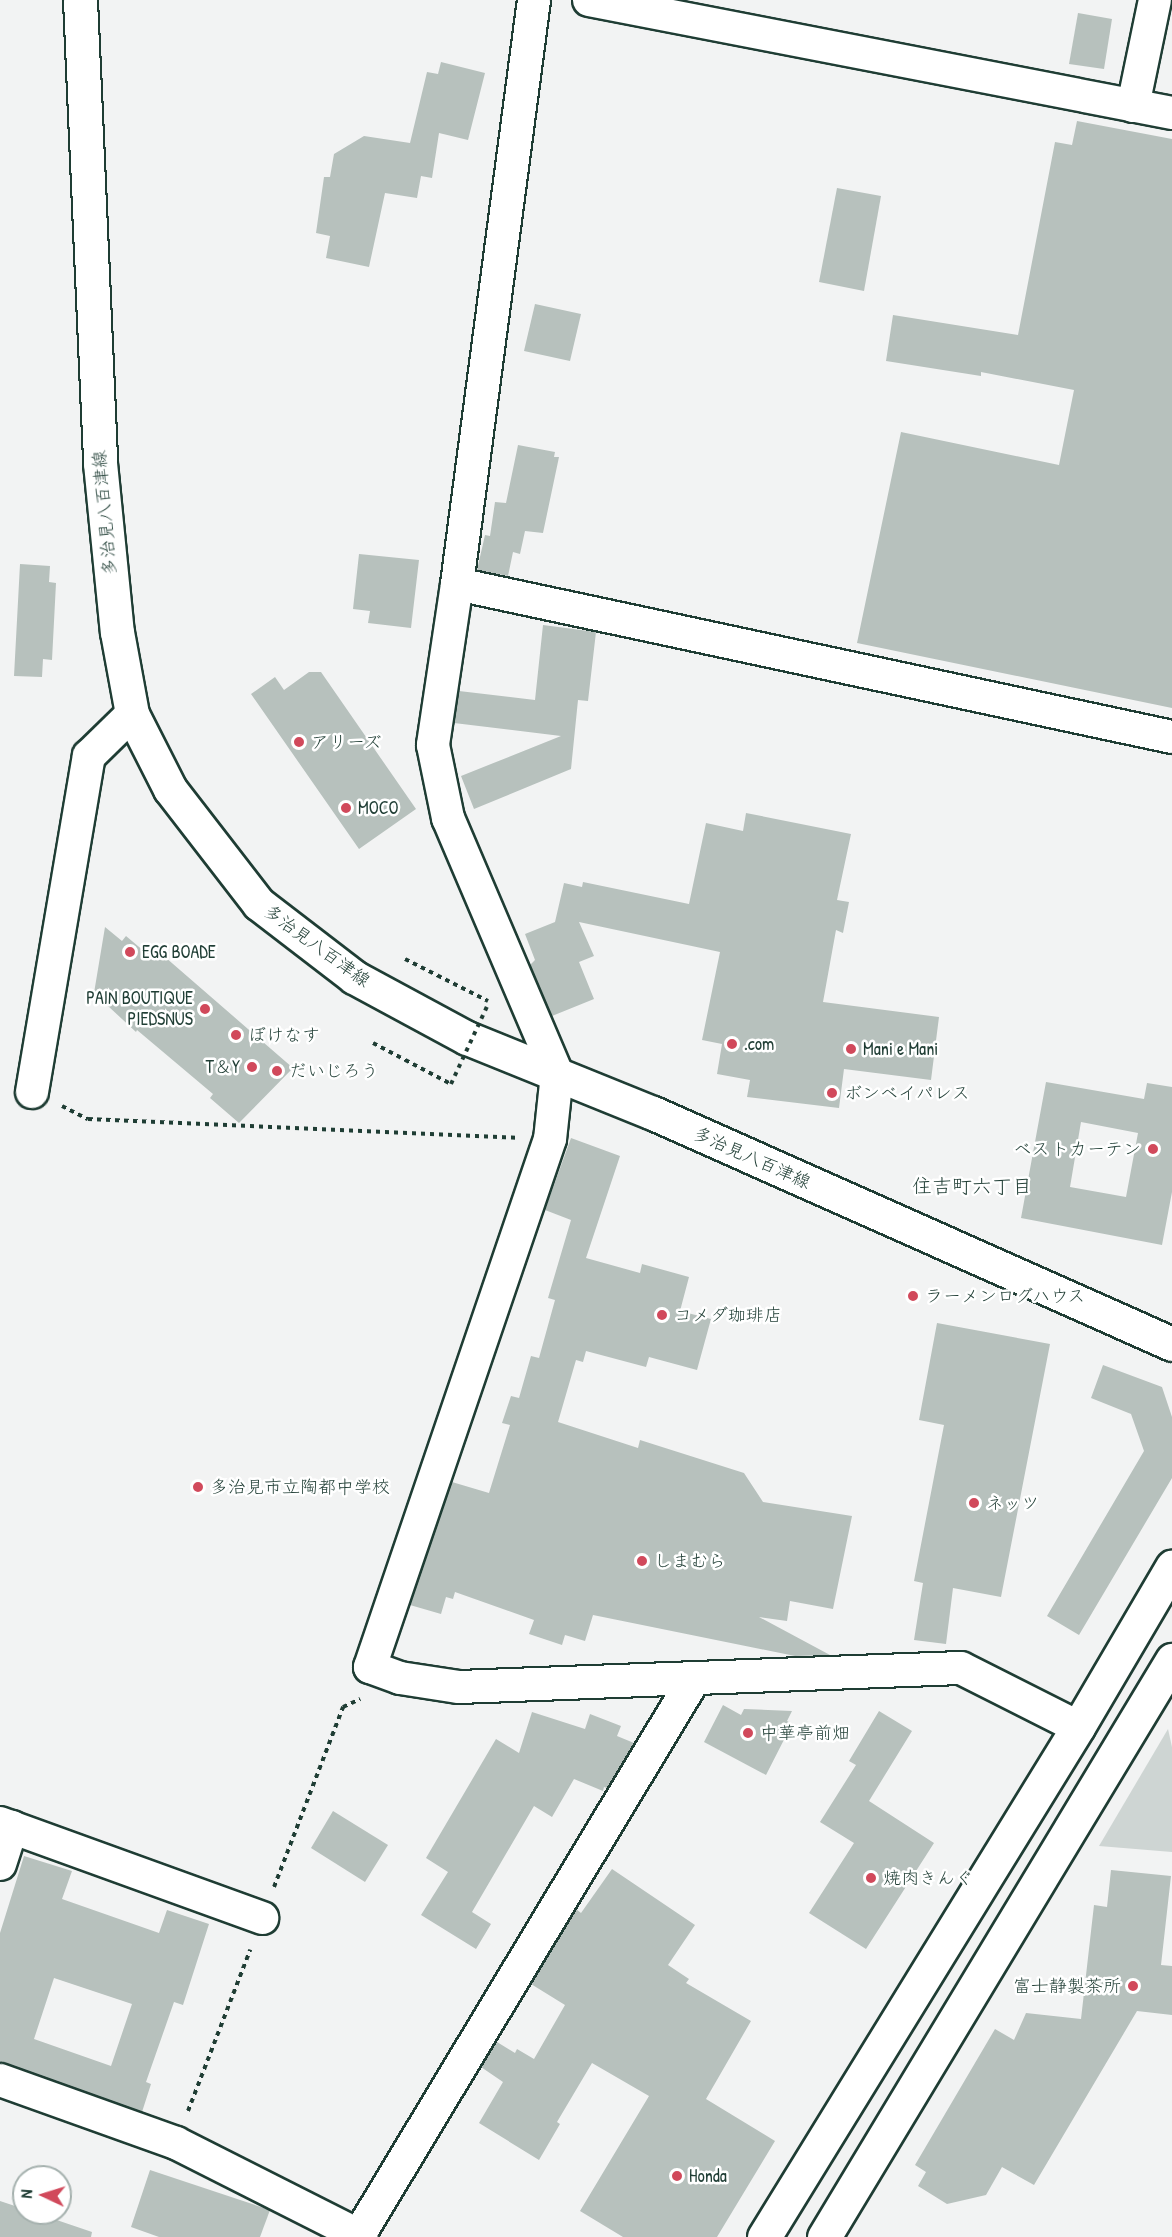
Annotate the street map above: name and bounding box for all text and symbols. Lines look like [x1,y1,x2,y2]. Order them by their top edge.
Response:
street label: 多治見八百津線 [89,449,121,577]
place label: アリーズ [311,731,383,753]
marker: アリーズ [292,735,306,749]
place label: MOCO [358,797,399,819]
marker: MOCO [339,801,353,815]
street label: 多治見八百津線 [260,900,374,992]
place label: EGG BOADE [142,941,216,963]
marker: EGG BOADE [123,945,137,959]
place label: PAIN BOUTIQUE PIEDSNUS [86,988,193,1030]
marker: PAIN BOUTIQUE PIEDSNUS [198,1002,212,1016]
place label: ぼけなす [248,1024,320,1046]
marker: ぼけなす [229,1028,243,1042]
place label: .com [744,1033,774,1055]
marker: .com [725,1037,739,1051]
place label: Mani e Mani [863,1038,938,1060]
marker: Mani e Mani [844,1042,858,1056]
place label: T＆Y [206,1056,240,1078]
marker: T＆Y [245,1060,259,1074]
place label: だいじろう [289,1060,379,1082]
marker: だいじろう [270,1064,284,1078]
place label: ボンベイパレス [844,1082,970,1104]
marker: ボンベイパレス [825,1086,839,1100]
street label: 多治見八百津線 [690,1123,814,1193]
place label: ベストカーテン [1015,1138,1141,1160]
marker: ベストカーテン [1146,1142,1160,1156]
district label: 住吉町六丁目 [912,1173,1032,1197]
place label: ラーメンログハウス [925,1285,1087,1307]
marker: ラーメンログハウス [906,1289,920,1303]
place label: コメダ珈琲店 [674,1304,782,1326]
marker: コメダ珈琲店 [655,1308,669,1322]
place label: 多治見市立陶都中学校 [210,1476,390,1498]
marker: 多治見市立陶都中学校 [191,1480,205,1494]
place label: ネッツ [986,1492,1040,1514]
marker: ネッツ [967,1496,981,1510]
place label: しまむら [654,1550,726,1572]
marker: しまむら [635,1554,649,1568]
place label: 中華亭前畑 [760,1722,850,1744]
marker: 中華亭前畑 [741,1726,755,1740]
place label: 焼肉きんぐ [883,1867,973,1889]
marker: 焼肉きんぐ [864,1871,878,1885]
place label: 富士静製茶所 [1013,1975,1121,1997]
marker: 富士静製茶所 [1126,1979,1140,1993]
north arrow [12,2165,72,2225]
place label: Honda [689,2165,727,2187]
marker: Honda [670,2169,684,2183]
text: N [15,2189,37,2199]

